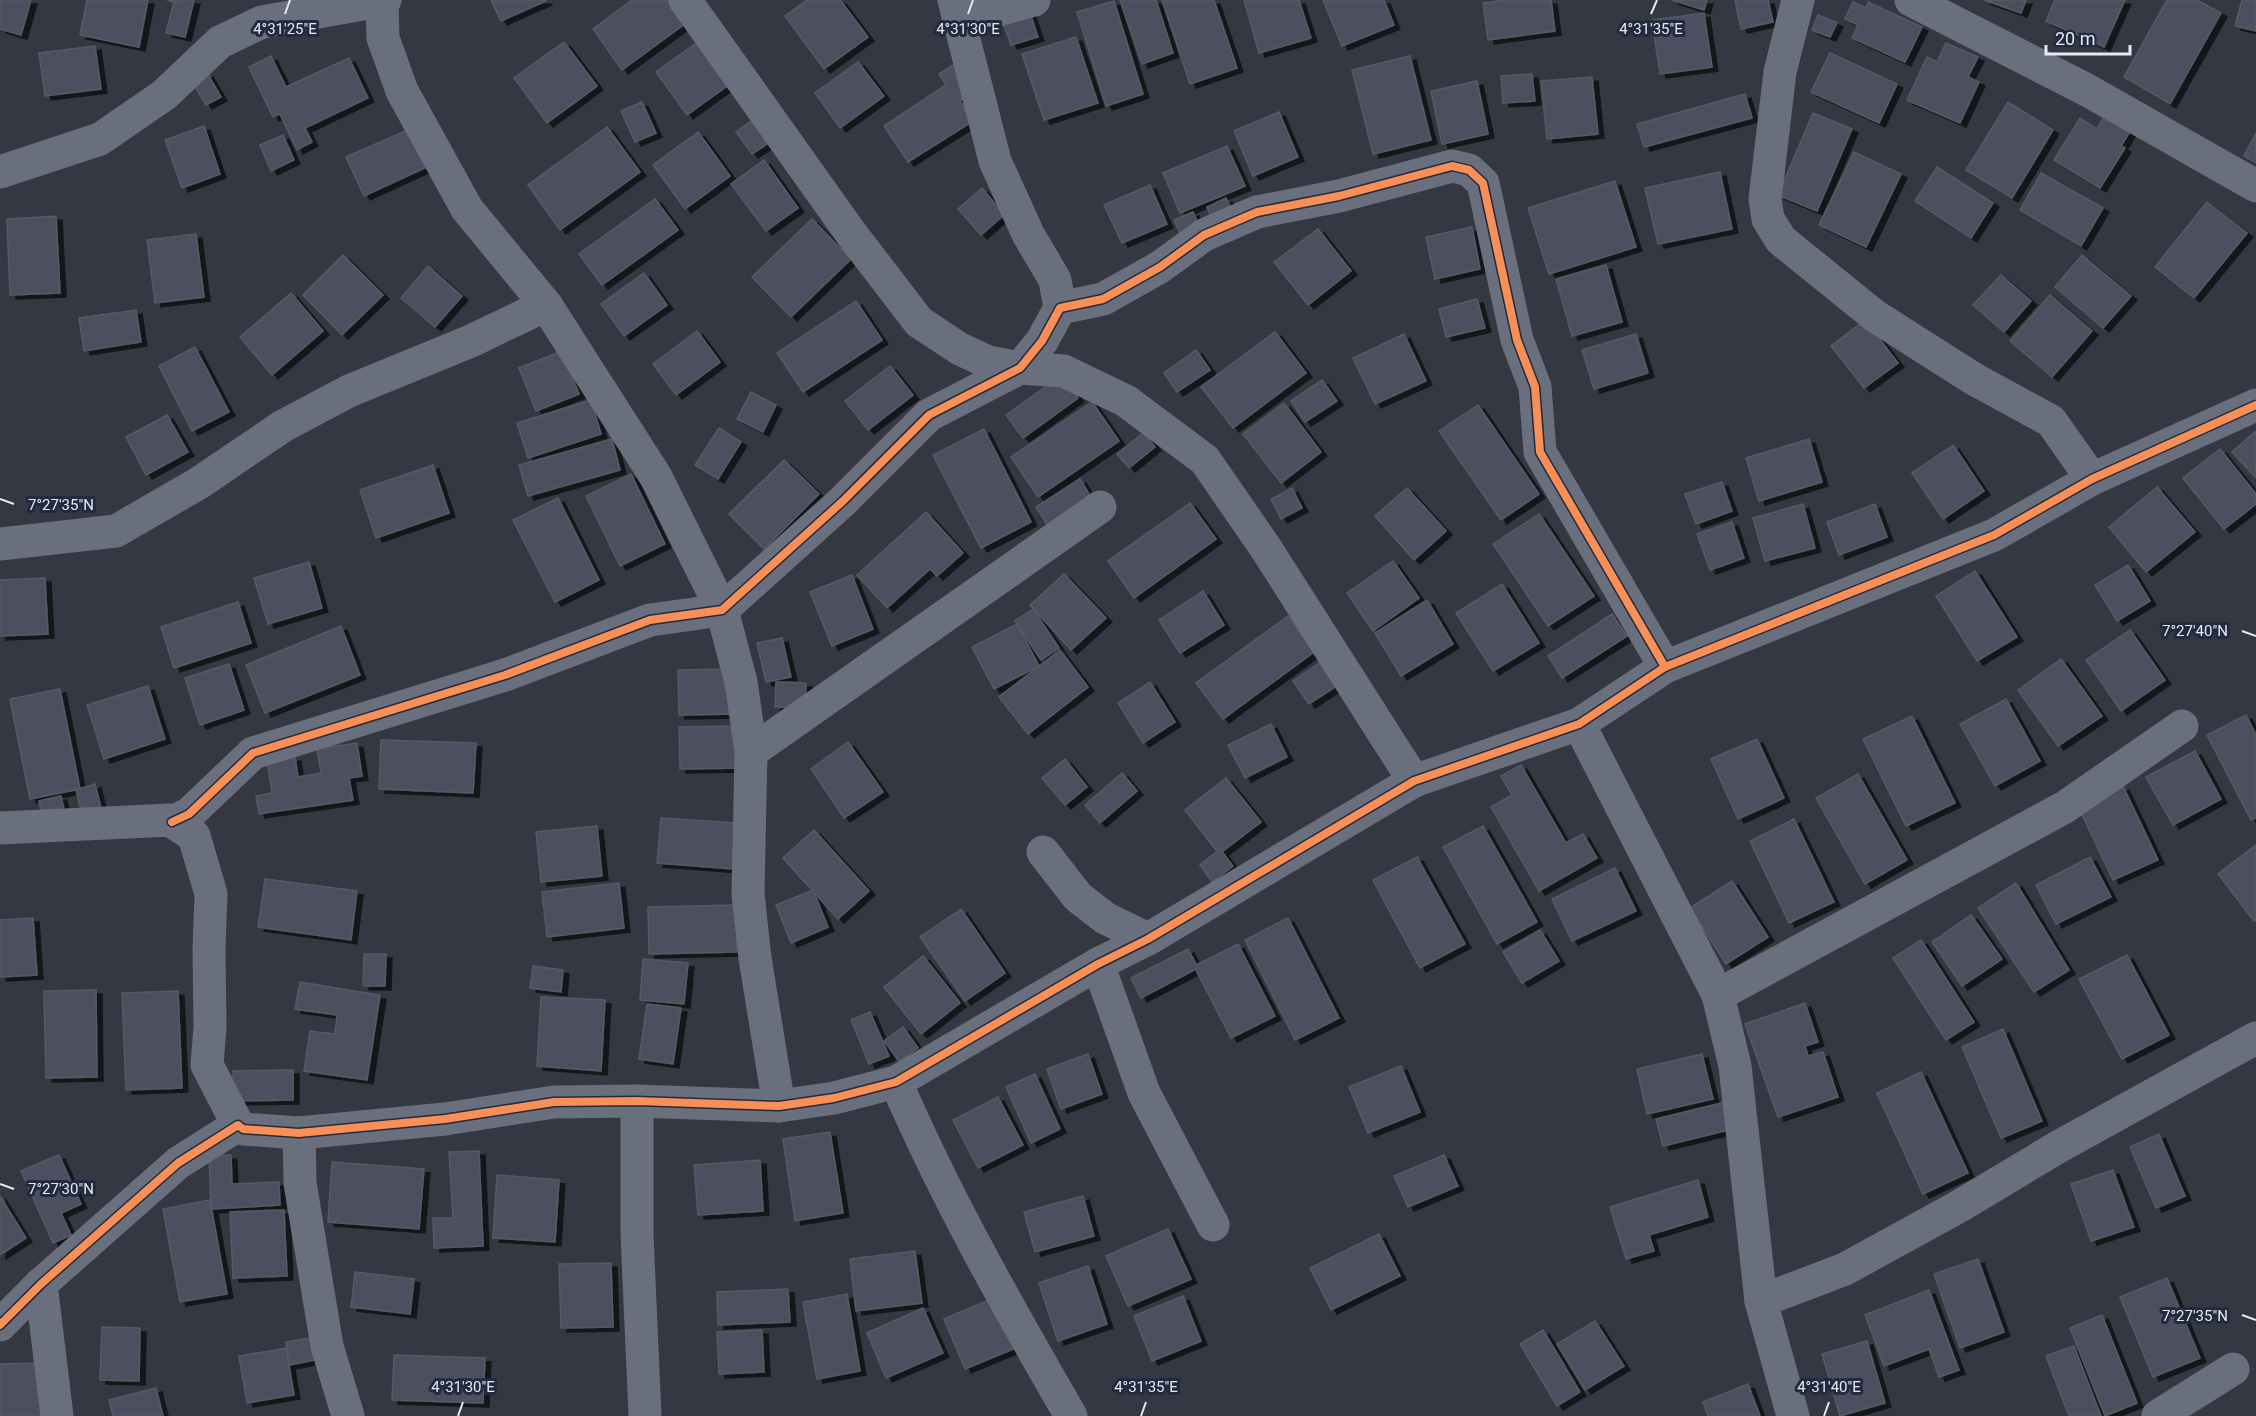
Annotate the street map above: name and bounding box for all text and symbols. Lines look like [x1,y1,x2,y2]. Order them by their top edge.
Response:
scale bar [2046,18,2130,56]
text: 4°31'25"E [253,20,317,38]
text: 4°31'30"E [936,20,1000,38]
text: 4°31'35"E [1619,20,1683,38]
text: 20 m [2055,28,2095,49]
text: 7°27'35"N [28,496,94,514]
text: 7°27'40"N [2162,622,2228,640]
text: 7°27'30"N [28,1180,94,1198]
text: 7°27'35"N [2162,1307,2228,1325]
text: 4°31'30"E [431,1378,495,1396]
text: 4°31'35"E [1114,1378,1178,1396]
text: 4°31'40"E [1797,1378,1861,1396]

